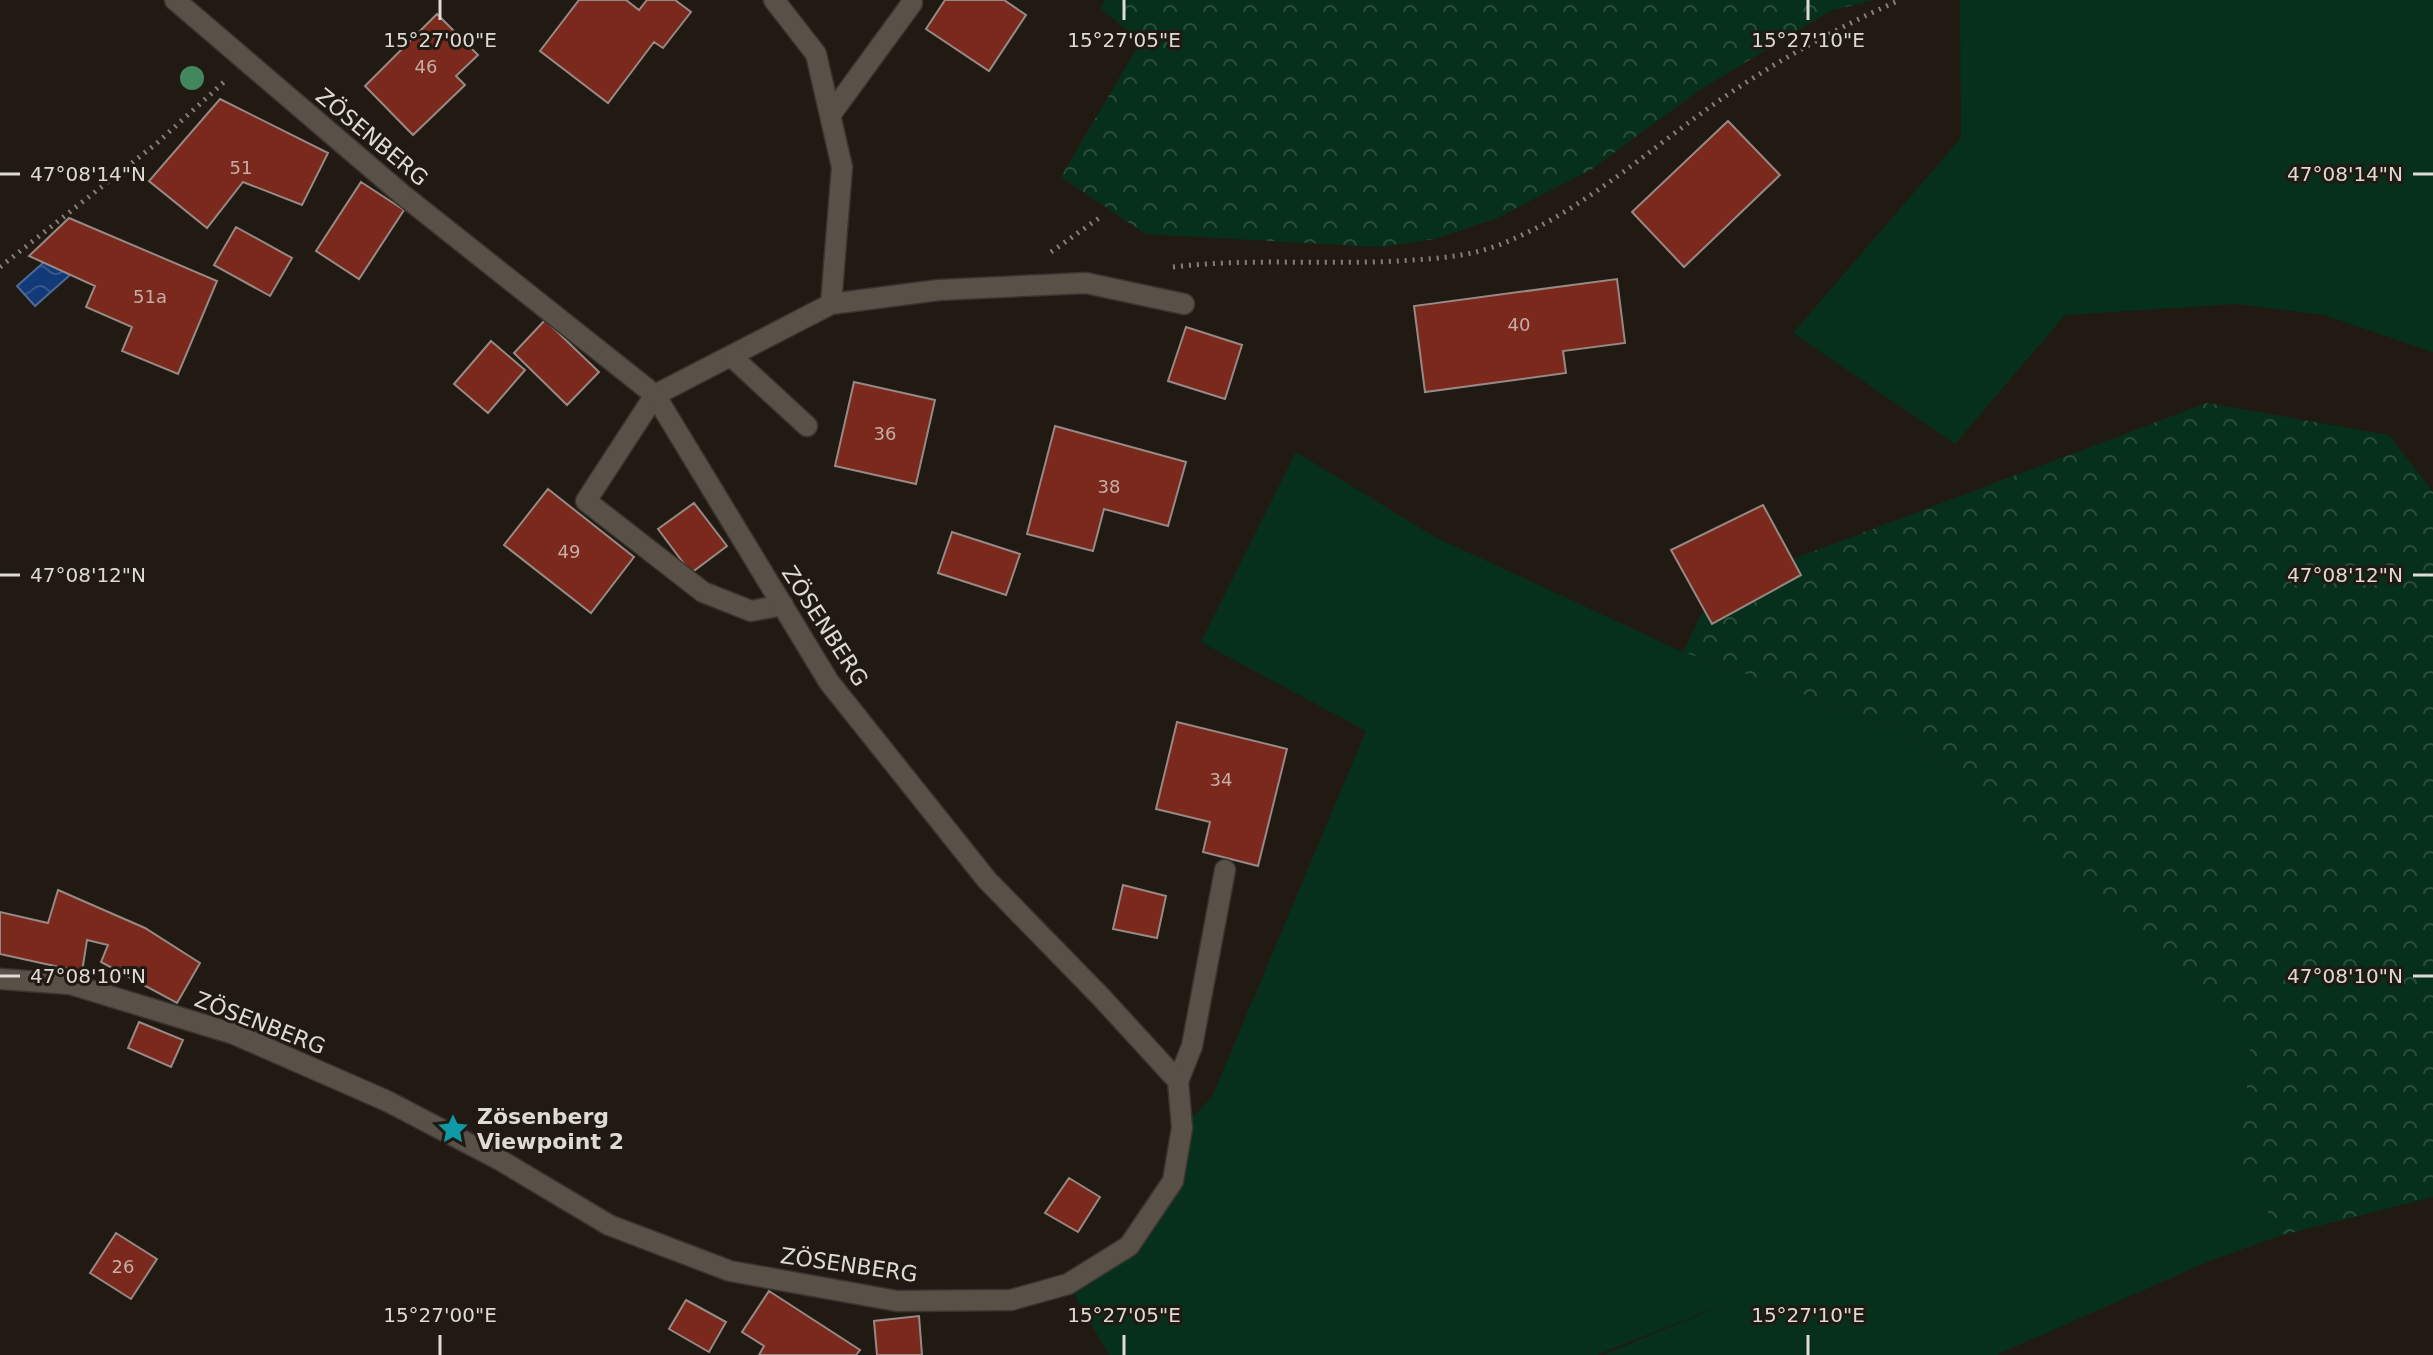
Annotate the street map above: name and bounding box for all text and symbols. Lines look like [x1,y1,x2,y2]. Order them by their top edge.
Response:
text: 15°27'00"E [383,28,497,52]
text: 15°27'05"E [1067,28,1181,52]
text: 15°27'10"E [1751,28,1865,52]
house number: 46 [415,56,437,77]
street label: ZÖSENBERG [311,83,433,191]
house number: 51 [230,157,252,178]
text: 47°08'14"N [30,162,146,186]
text: 47°08'14"N [2287,162,2403,186]
house number: 51a [133,286,167,307]
house number: 40 [1508,314,1530,335]
house number: 36 [874,423,896,444]
house number: 38 [1098,476,1120,497]
house number: 49 [558,541,580,562]
street label: ZÖSENBERG [777,561,873,691]
text: 47°08'12"N [30,563,146,587]
text: 47°08'12"N [2287,563,2403,587]
house number: 34 [1210,769,1232,790]
text: 47°08'10"N [30,964,146,988]
text: 47°08'10"N [2287,964,2403,988]
street label: ZÖSENBERG [191,987,329,1059]
place label: Zösenberg Viewpoint 2 [477,1104,624,1154]
place icon: Zösenberg Viewpoint 2 [436,1112,470,1146]
street label: ZÖSENBERG [779,1243,919,1287]
house number: 26 [112,1256,134,1277]
text: 15°27'00"E [383,1303,497,1327]
text: 15°27'05"E [1067,1303,1181,1327]
text: 15°27'10"E [1751,1303,1865,1327]

